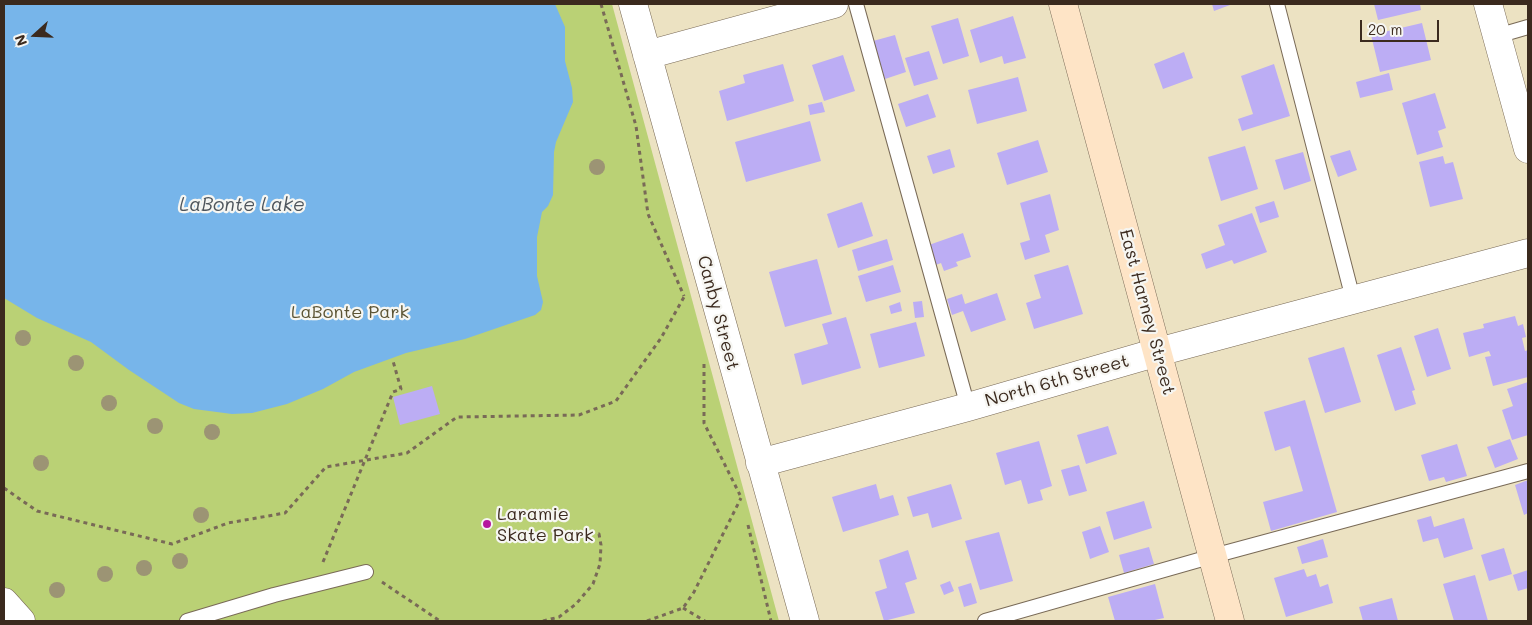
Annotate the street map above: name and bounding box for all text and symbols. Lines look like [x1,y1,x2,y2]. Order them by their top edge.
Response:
north arrow [10,10,60,60]
scale bar [1362,10,1441,42]
text: 20 m [1368,19,1402,39]
text: N [10,32,31,49]
water label: LaBonte Lake [179,194,305,216]
street label: East Harney Street [1114,227,1180,397]
street label: Canby Street [692,253,744,373]
park label: LaBonte Park [291,301,409,323]
street label: North 6th Street [982,350,1132,412]
place label: Laramie Skate Park [497,503,594,546]
marker: Laramie Skate Park [481,518,493,530]

